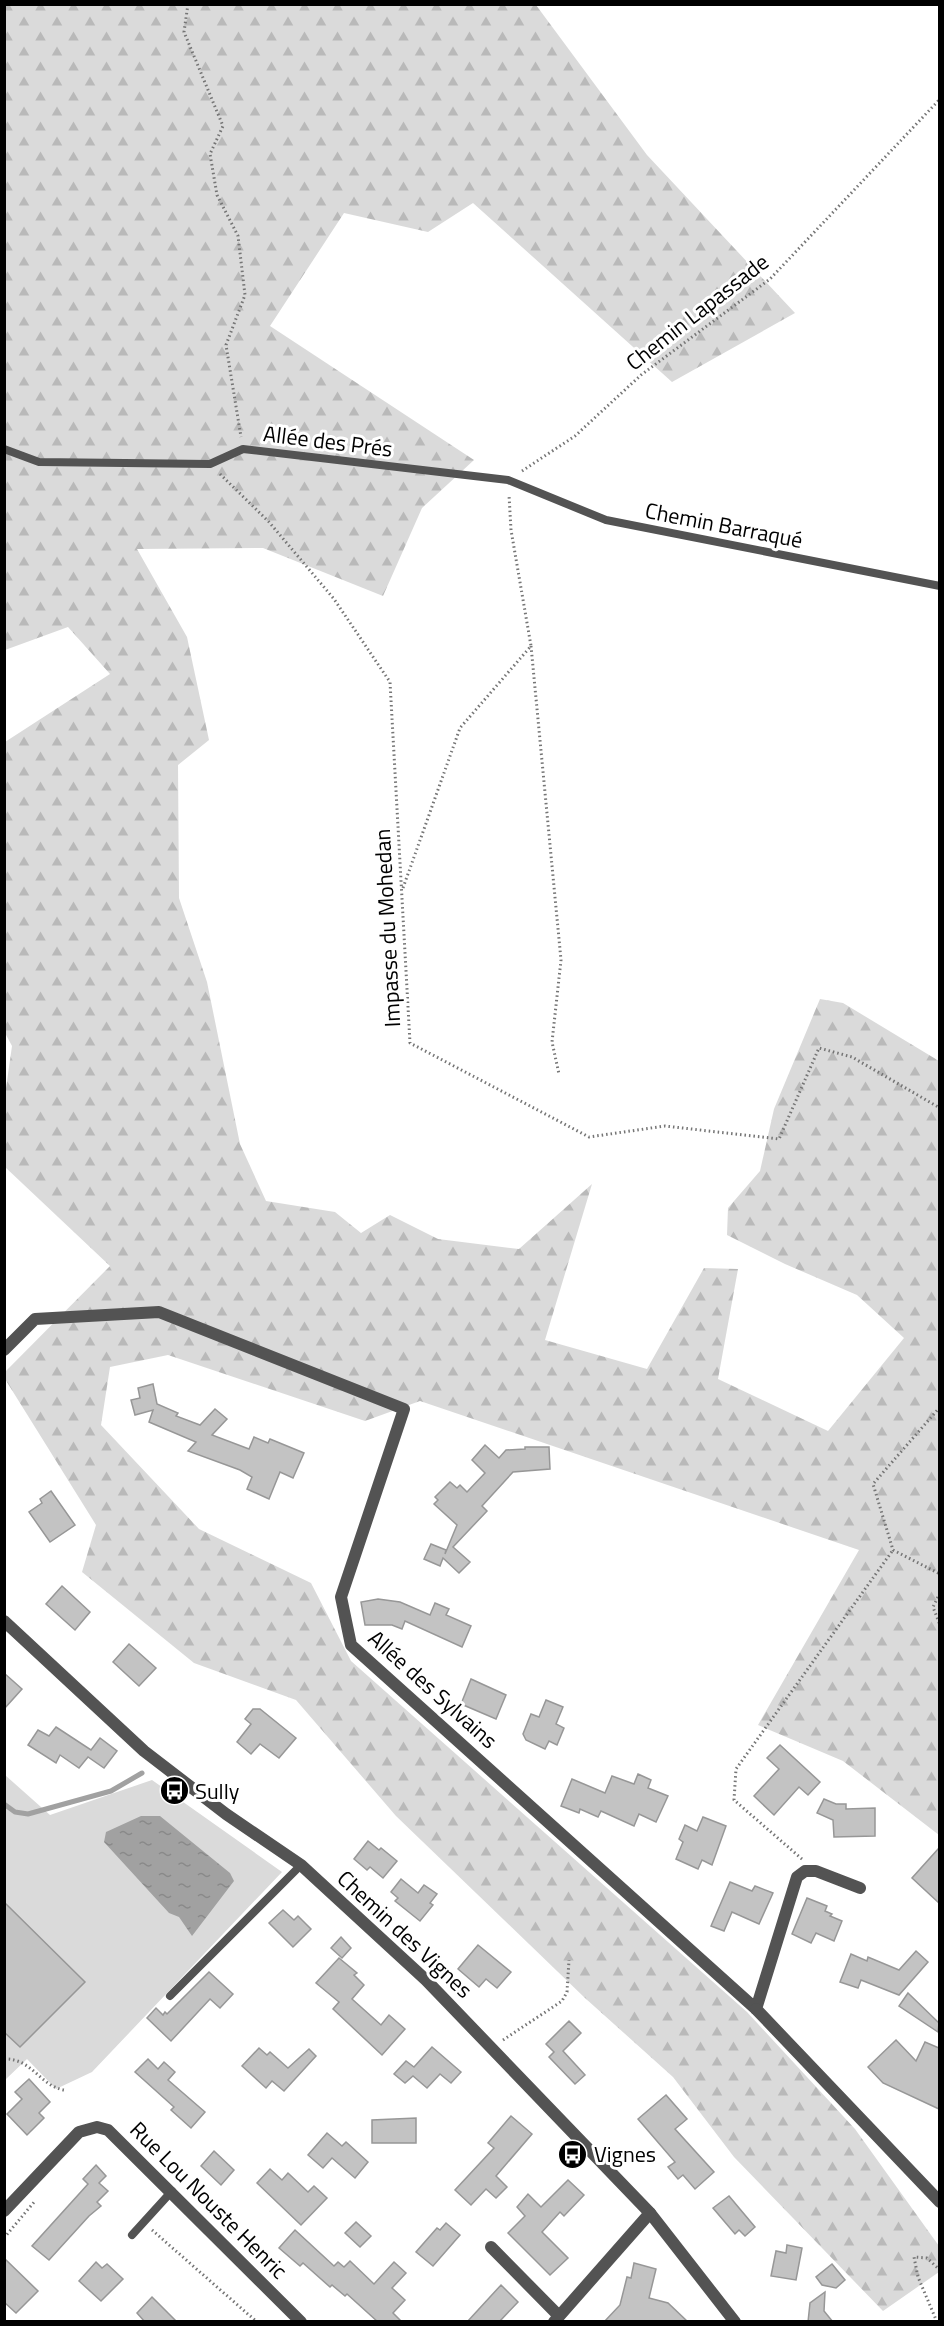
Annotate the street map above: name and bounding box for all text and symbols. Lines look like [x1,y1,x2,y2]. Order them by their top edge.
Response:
street label: Chemin Lapassade [618,245,776,379]
street label: Allée des Prés [261,416,395,466]
street label: Chemin Barraqué [642,493,806,557]
street label: Impasse du Mohedan [365,828,409,1028]
street label: Allée des Sylvains [361,1622,505,1756]
place label: Sully [195,1774,240,1808]
bus stop icon: Sully [158,1775,190,1807]
street label: Chemin des Vignes [330,1862,480,2006]
street label: Rue Lou Nouste Henric [122,2113,296,2287]
place label: Vignes [594,2137,656,2171]
bus stop icon: Vignes [557,2138,589,2170]

